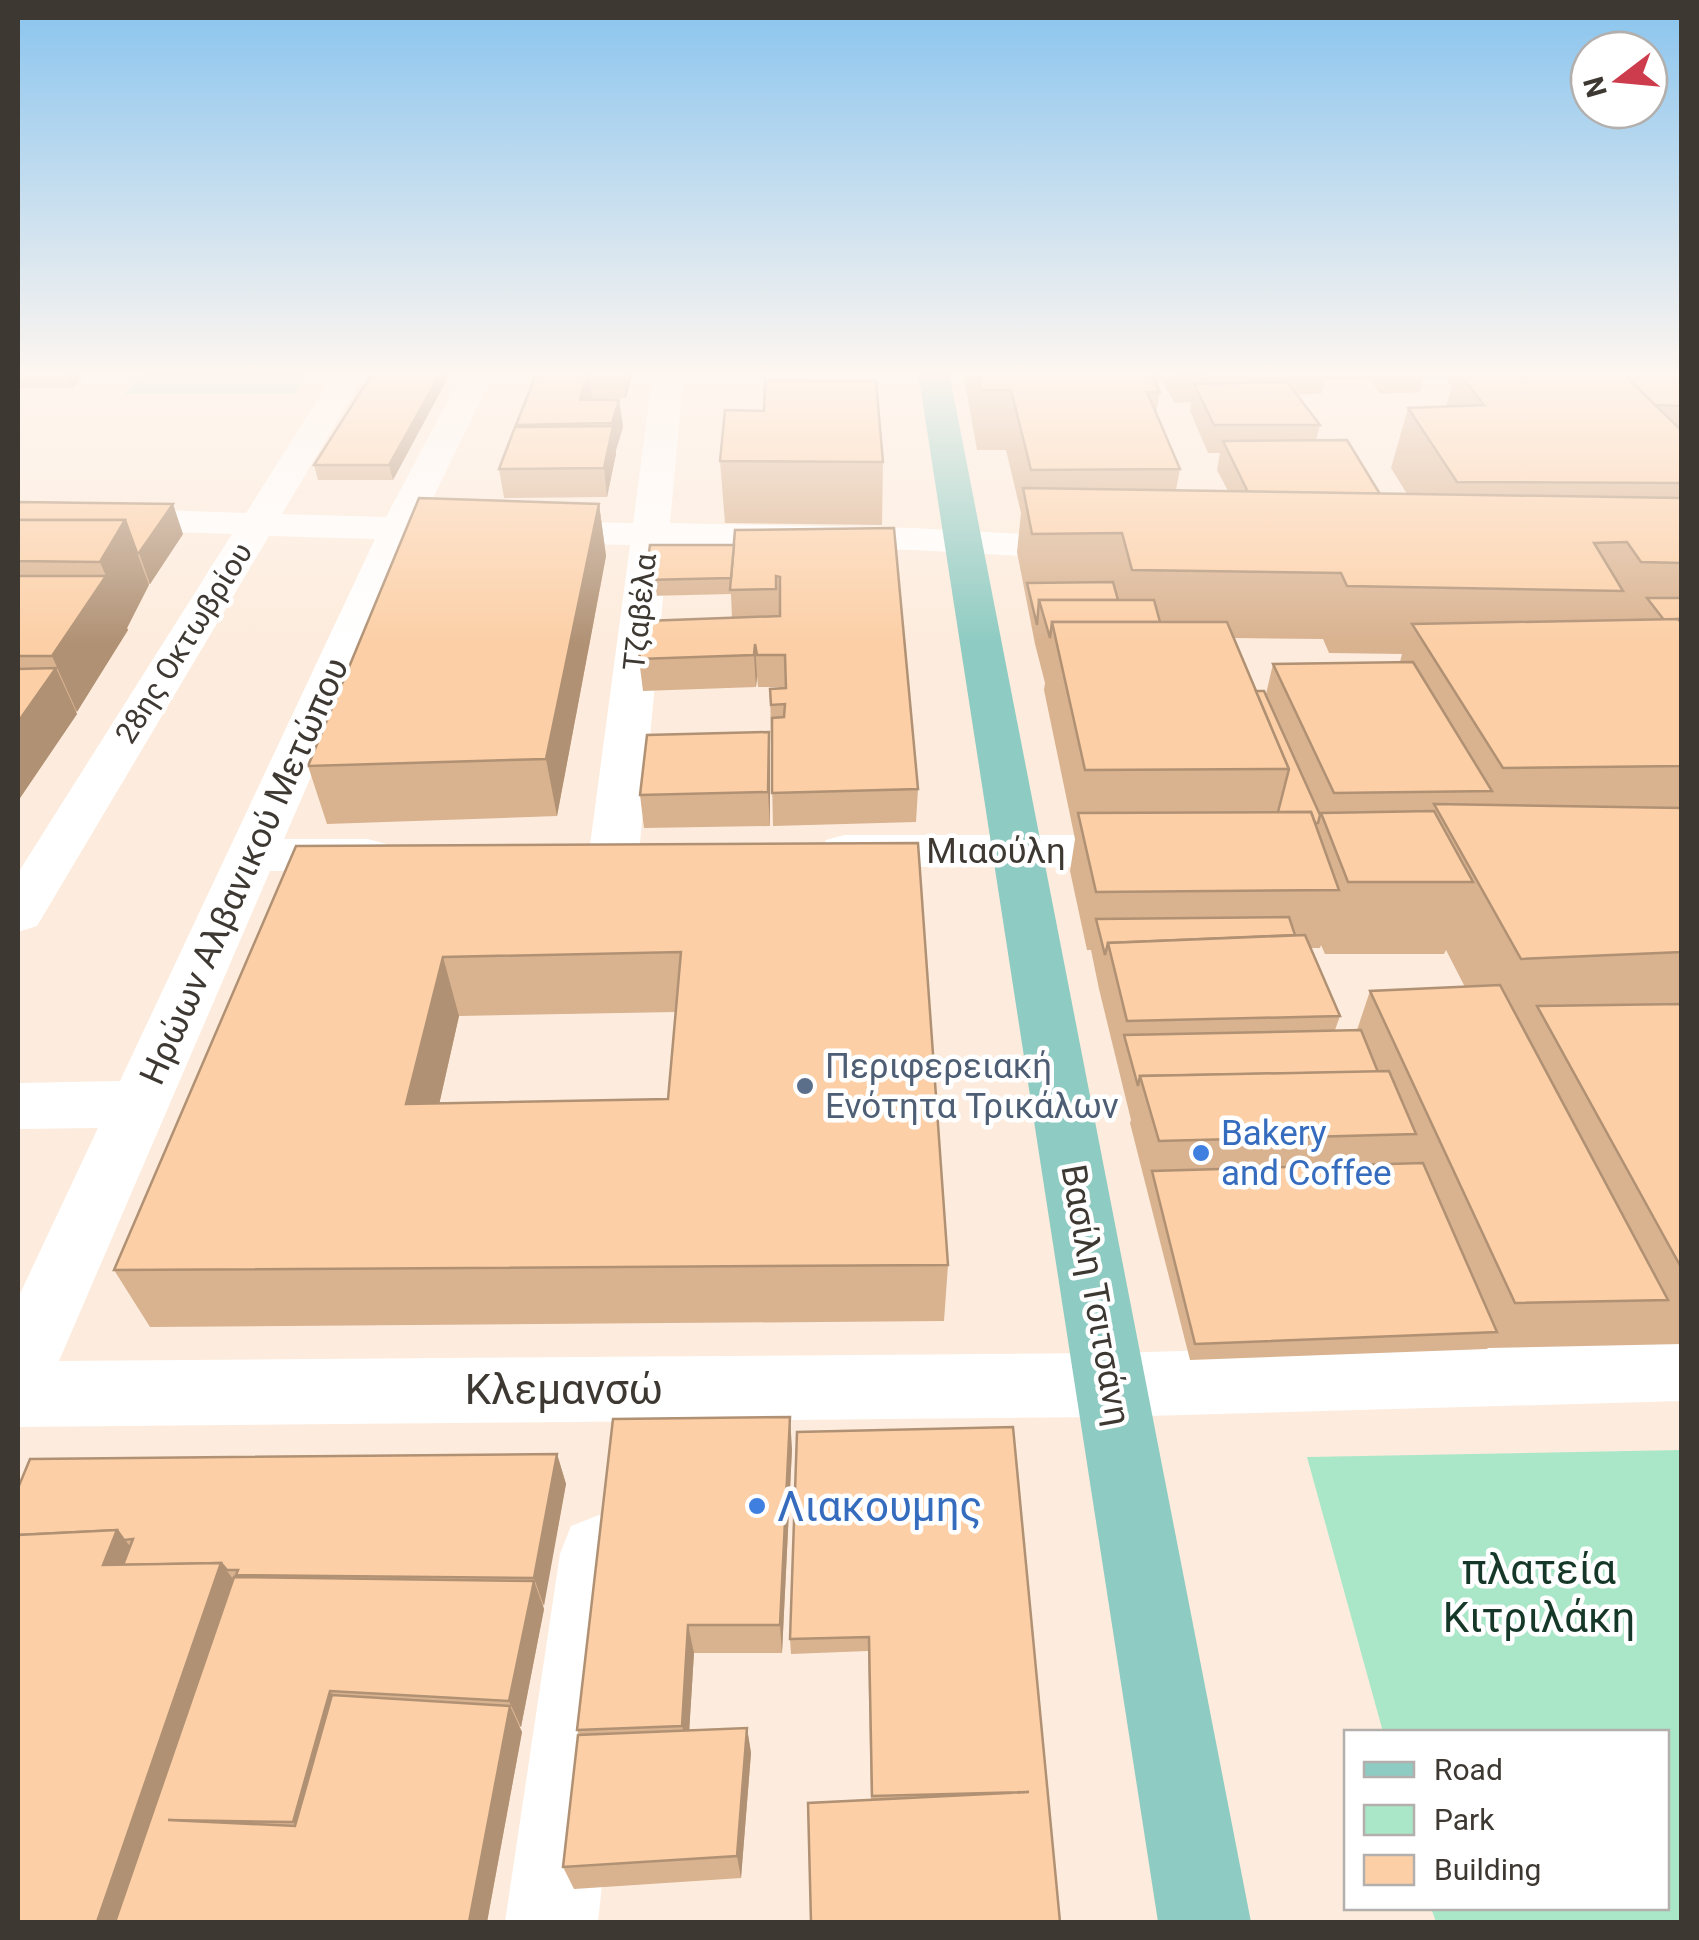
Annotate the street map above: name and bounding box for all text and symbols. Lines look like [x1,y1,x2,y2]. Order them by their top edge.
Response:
north arrow [1569,30,1669,130]
text: N [1577,73,1614,101]
street label: 28ης Οκτωβρίου [108,536,259,750]
street label: Τζαβέλα [616,552,663,672]
street label: Ηρώων Αλβανικού Μετώπου [132,651,357,1091]
street label: Μιαούλη [926,831,1066,872]
place label: Περιφερειακή Ενότητα Τρικάλων [825,1046,1119,1127]
marker: Περιφερειακή Ενότητα Τρικάλων [794,1075,816,1097]
place label: Bakery and Coffee [1221,1113,1392,1194]
marker: Bakery and Coffee [1190,1142,1212,1164]
street label: Βασίλη Τσιτσάνη [1052,1161,1139,1429]
street label: Κλεμανσώ [465,1365,663,1414]
place label: Λιακουμης [777,1482,982,1531]
marker: Λιακουμης [746,1495,768,1517]
park label: πλατεία Κιτριλάκη [1443,1545,1635,1642]
legend [1344,1730,1669,1910]
text: Road [1434,1752,1503,1787]
text: Park [1434,1802,1495,1837]
text: Building [1434,1852,1541,1887]

